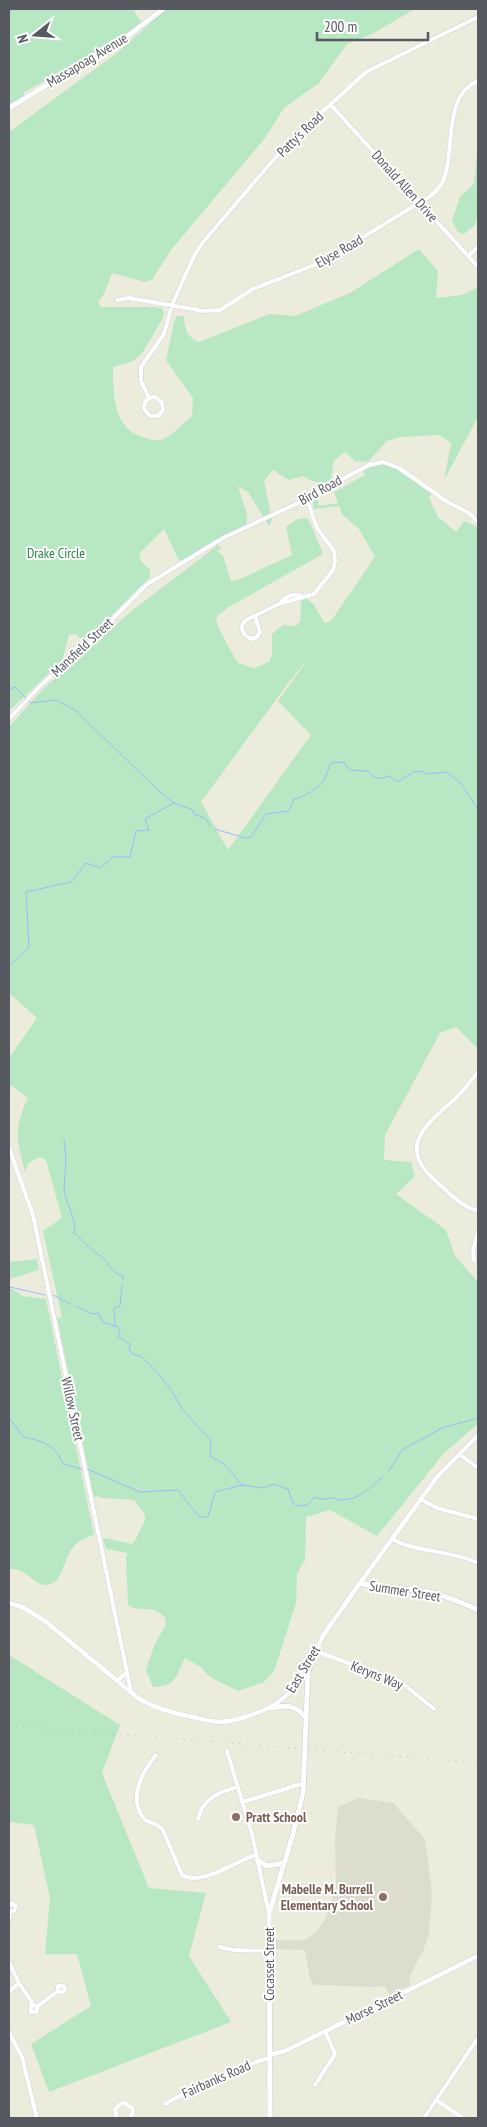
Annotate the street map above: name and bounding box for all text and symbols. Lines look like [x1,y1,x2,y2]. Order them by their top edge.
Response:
north arrow [10,10,60,60]
scale bar [317,10,428,42]
text: 200 m [324,17,357,36]
street label: Massapoag Avenue [43,29,131,91]
text: N [13,33,32,45]
street label: Patty's Road [273,107,327,161]
street label: Donald Allen Drive [368,146,442,226]
street label: Elyse Road [312,230,366,272]
street label: Bird Road [295,471,345,509]
park label: Drake Circle [27,544,85,562]
street label: Mansfield Street [47,614,117,680]
street label: Willow Street [57,1375,89,1443]
street label: Summer Street [368,1576,442,1606]
street label: East Street [282,1642,324,1696]
street label: Keryns Way [348,1656,406,1694]
place label: Pratt School [246,1808,307,1826]
marker: Pratt School [230,1811,242,1823]
place label: Mabelle M. Burrell Elementary School [281,1880,374,1914]
marker: Mabelle M. Burrell Elementary School [377,1891,389,1903]
street label: Cocasset Street [260,1927,278,2001]
street label: Morse Street [343,1985,406,2029]
street label: Fairbanks Road [179,2056,253,2102]

